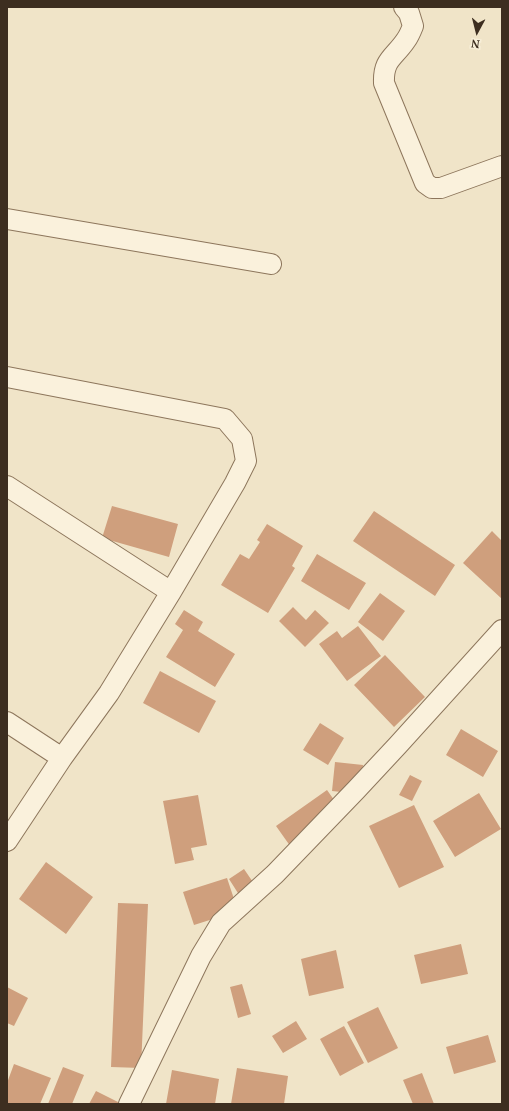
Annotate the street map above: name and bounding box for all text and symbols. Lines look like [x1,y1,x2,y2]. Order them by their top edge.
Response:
north arrow [457,12,497,52]
text: N [470,36,481,52]

